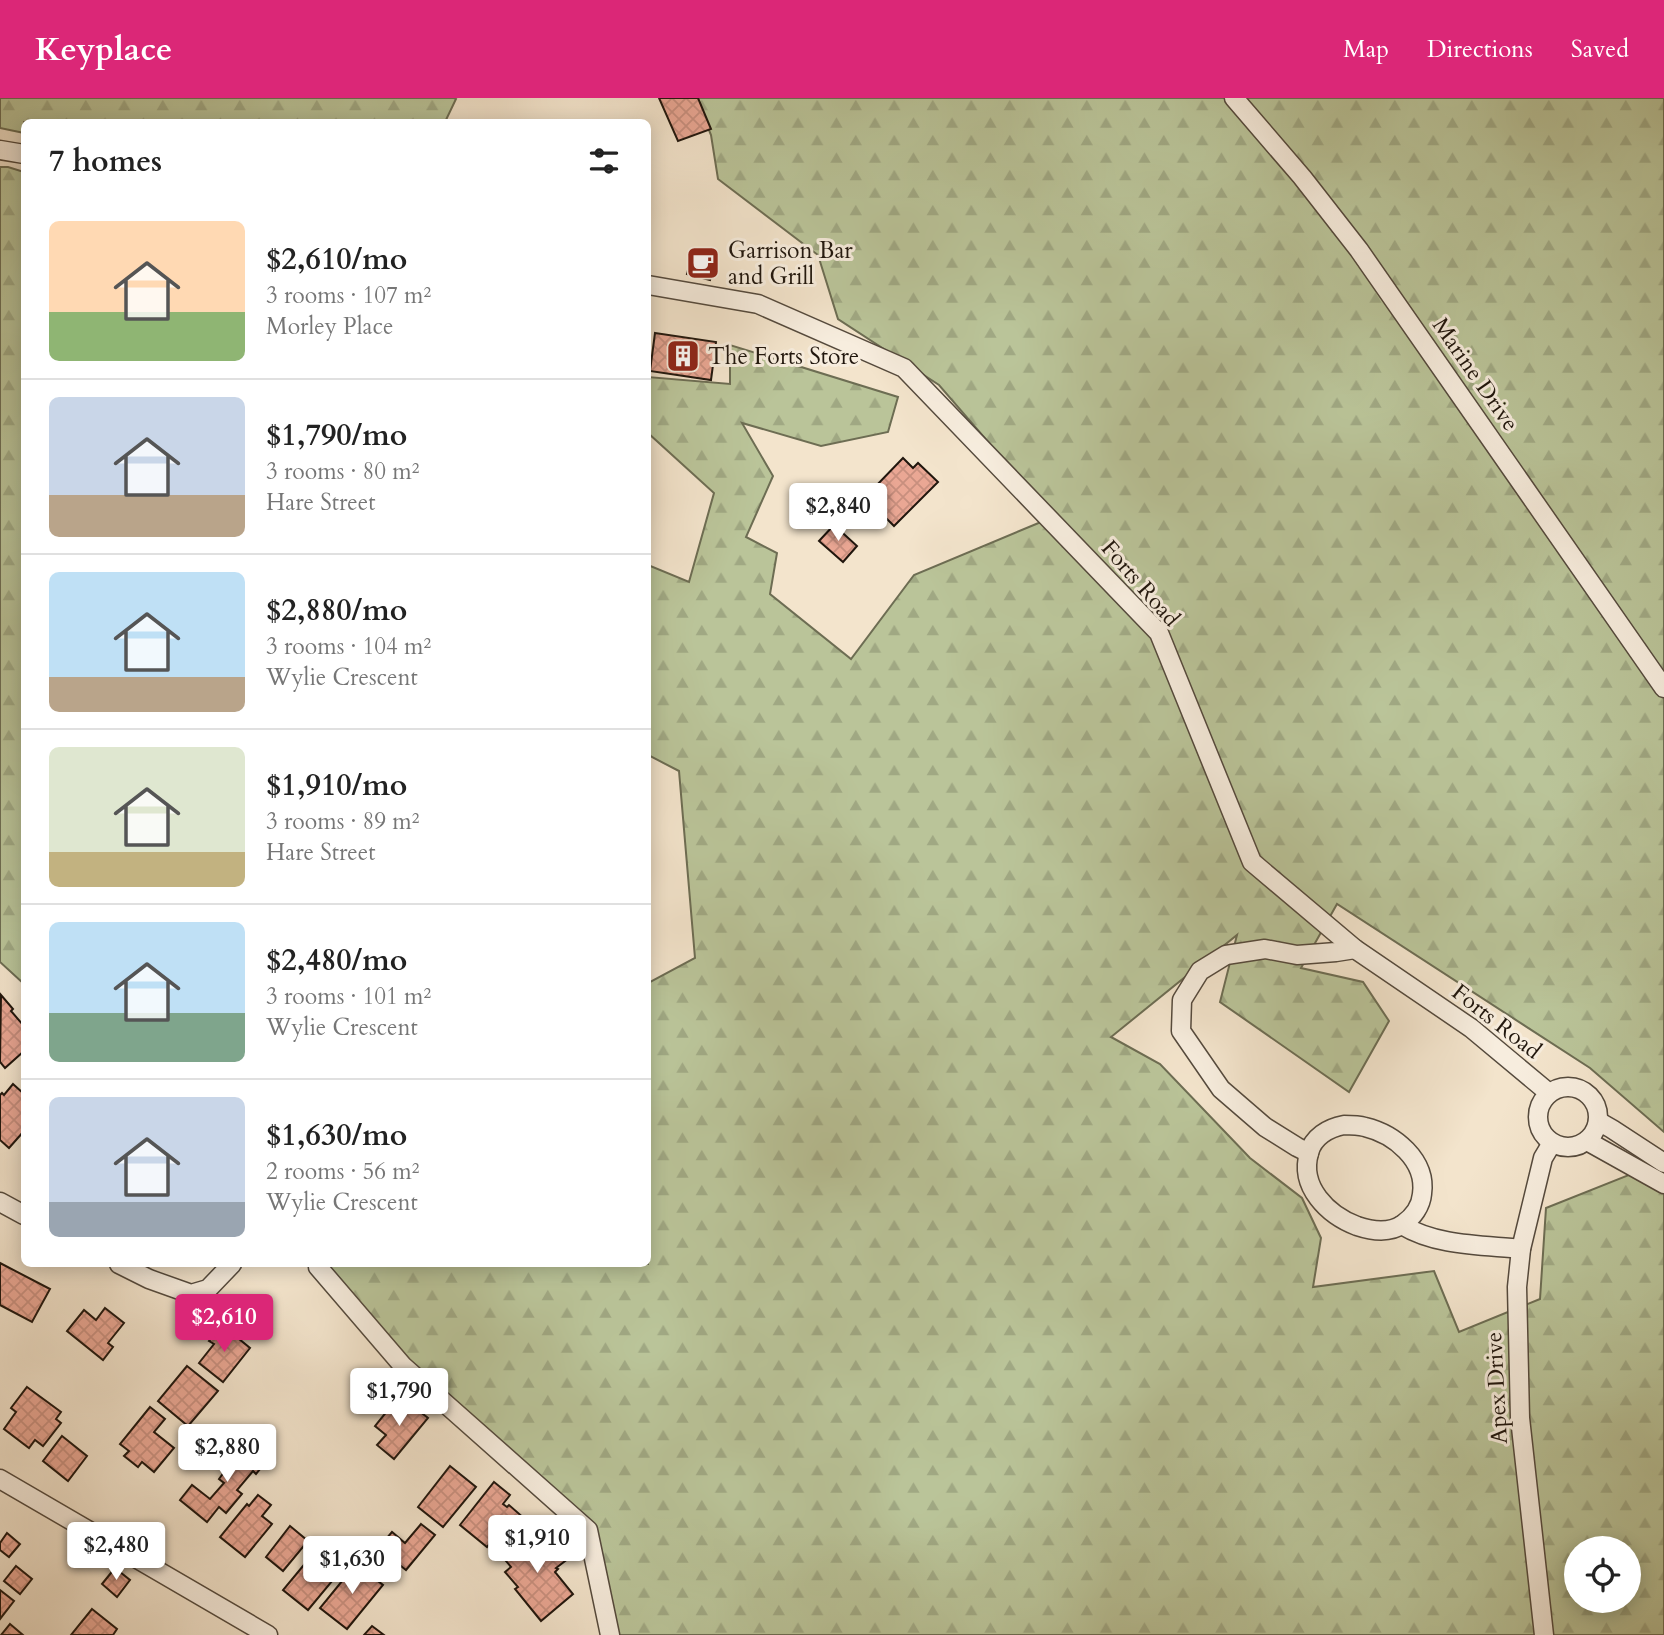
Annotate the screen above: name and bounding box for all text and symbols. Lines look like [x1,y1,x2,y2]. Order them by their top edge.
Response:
text: Keyplace [35,27,172,72]
text: Map [1343,33,1389,66]
text: Directions [1427,33,1533,66]
text: Saved [1571,33,1629,66]
text: 7 homes [49,141,162,182]
icon: filters [585,142,623,180]
place label: Garrison Bar and Grill [728,235,853,292]
text: $2,610/mo [266,239,407,280]
cafe icon: Garrison Bar and Grill [684,244,722,282]
icon: home [105,249,189,333]
text: 3 rooms · 107 m² [266,280,431,311]
text: Morley Place [266,311,393,342]
street label: Marine Drive [1425,311,1526,437]
building icon: The Forts Store [664,337,702,375]
place label: The Forts Store [708,341,859,372]
text: $1,790/mo [266,415,407,456]
icon: home [105,425,189,509]
text: 3 rooms · 80 m² [266,456,419,487]
pin: $2,840 [781,484,895,543]
text: Hare Street [266,487,376,518]
text: $2,840 [805,490,871,521]
street label: Forts Road [1094,533,1187,634]
text: $2,880/mo [266,590,407,631]
icon: home [105,600,189,684]
text: 3 rooms · 104 m² [266,631,431,662]
text: Wylie Crescent [266,662,418,693]
text: $1,910/mo [266,765,407,806]
icon: home [105,775,189,859]
text: 3 rooms · 89 m² [266,806,419,837]
text: Hare Street [266,837,376,868]
text: $2,480/mo [266,940,407,981]
icon: home [105,950,189,1034]
street label: Forts Road [1446,977,1548,1067]
text: 3 rooms · 101 m² [266,981,431,1012]
text: Wylie Crescent [266,1012,418,1043]
text: $1,630/mo [266,1115,407,1156]
icon: home [105,1125,189,1209]
text: 2 rooms · 56 m² [266,1156,419,1187]
text: Wylie Crescent [266,1187,418,1218]
pin: $2,610 [167,1294,281,1354]
text: $2,610 [191,1301,257,1332]
street label: Apex Drive [1478,1331,1515,1445]
pin: $1,790 [342,1368,456,1428]
text: $1,790 [366,1375,432,1406]
pin: $2,880 [170,1424,284,1484]
text: $2,880 [194,1431,260,1462]
pin: $1,910 [480,1516,594,1575]
pin: $2,480 [59,1522,173,1582]
text: $1,910 [504,1522,570,1553]
text: $2,480 [83,1529,149,1560]
pin: $1,630 [295,1536,409,1596]
map controls [1564,1536,1641,1613]
button: locate [1564,1536,1641,1613]
text: $1,630 [319,1543,385,1574]

